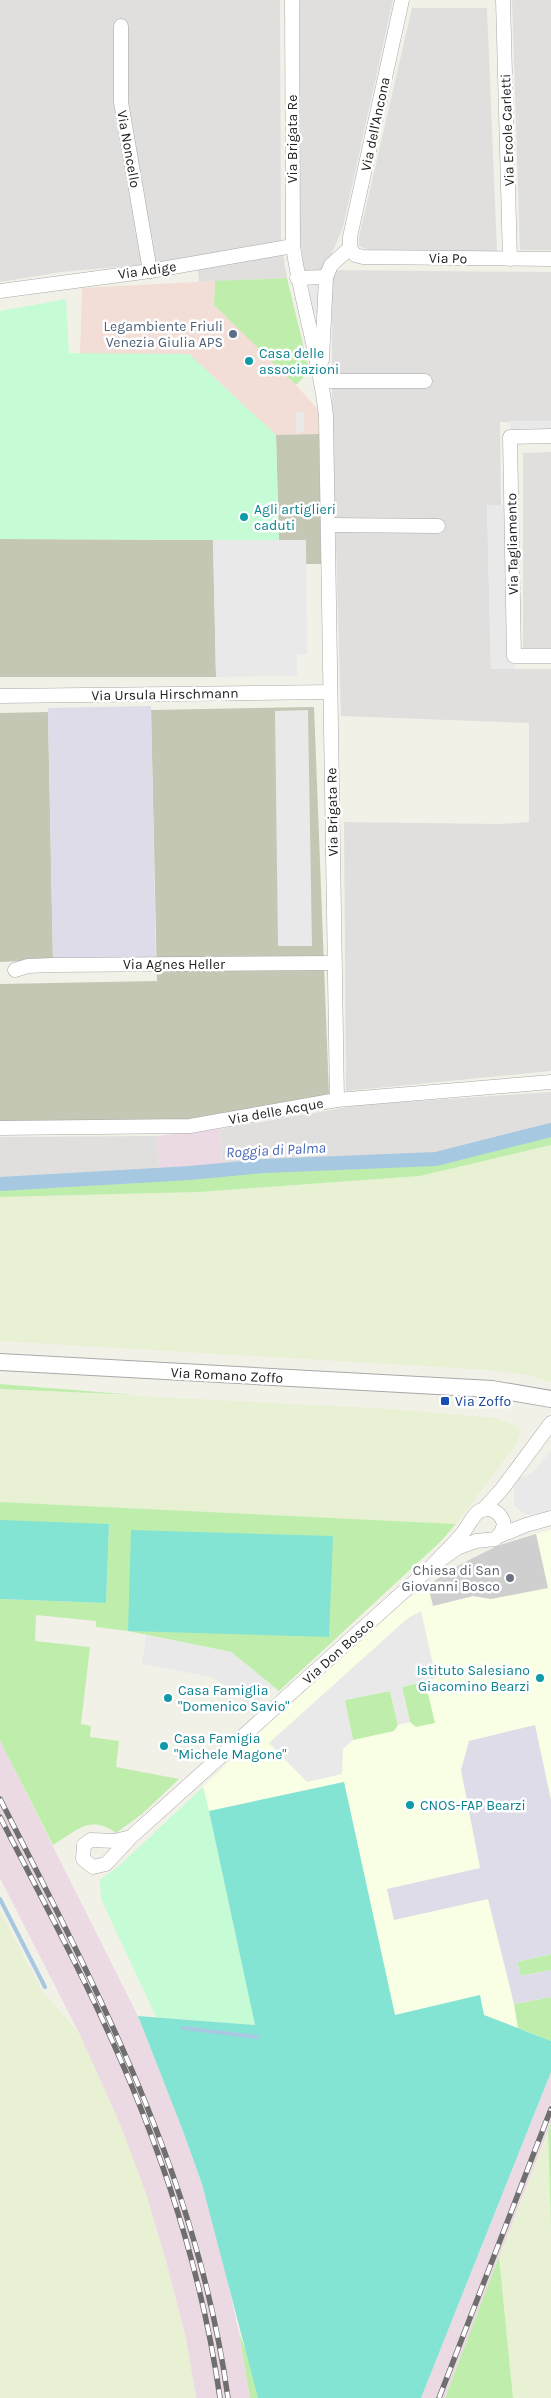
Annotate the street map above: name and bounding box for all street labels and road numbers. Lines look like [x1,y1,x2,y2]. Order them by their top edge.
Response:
street label: Via Ercole Carletti [497,73,518,186]
street label: Via dell'Ancona [357,75,394,173]
street label: Via Brigata Re [284,95,301,183]
street label: Via Noncello [113,109,144,189]
street label: Via Po [429,250,467,267]
street label: Via Adige [117,258,177,283]
street label: Via Tagliamento [503,493,522,595]
street label: Via Ursula Hirschmann [91,685,239,704]
street label: Via Brigata Re [323,768,342,856]
street label: Via Agnes Heller [123,956,226,973]
street label: Via delle Acque [227,1095,325,1128]
street label: Via Romano Zoffo [170,1364,284,1387]
street label: Via Don Bosco [299,1615,378,1688]

